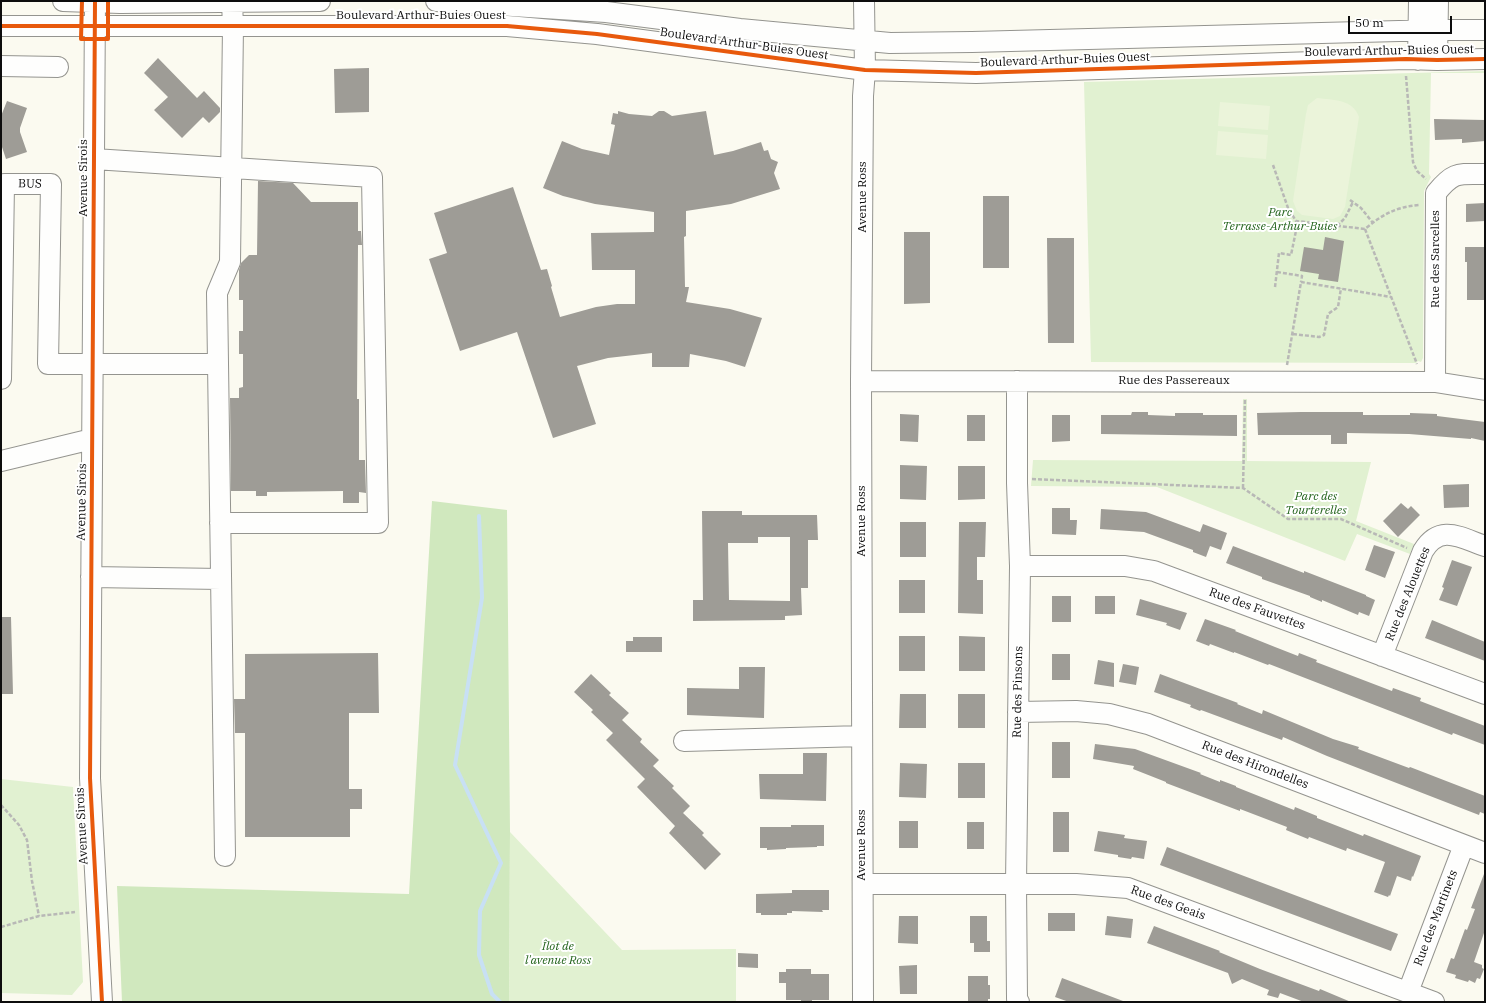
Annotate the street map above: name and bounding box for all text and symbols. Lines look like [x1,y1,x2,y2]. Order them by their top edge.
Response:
scale bar [1350,8,1454,34]
street label: Boulevard Arthur-Buies Ouest [336,9,506,23]
text: 50 m [1355,15,1384,30]
street label: Boulevard Arthur-Buies Ouest [659,25,829,63]
street label: Boulevard Arthur-Buies Ouest [1304,42,1474,60]
street label: Boulevard Arthur-Buies Ouest [980,50,1150,70]
street label: Avenue Sirois [77,139,91,217]
street label: Avenue Ross [856,161,870,233]
street label: BUS [18,177,42,191]
park label: Parc Terrasse-Arthur-Buies [1223,206,1337,234]
street label: Rue des Sarcelles [1429,210,1443,308]
street label: Rue des Passereaux [1118,374,1230,388]
street label: Avenue Sirois [74,463,90,541]
street label: Avenue Ross [855,485,869,557]
park label: Parc des Tourterelles [1285,490,1347,518]
street label: Rue des Alouettes [1383,545,1433,643]
street label: Rue des Fauvettes [1207,585,1307,633]
street label: Rue des Pinsons [1010,646,1026,738]
street label: Rue des Hirondelles [1200,738,1310,792]
street label: Avenue Sirois [73,787,91,865]
street label: Avenue Ross [855,809,869,881]
street label: Rue des Martinets [1411,868,1461,968]
street label: Rue des Geais [1129,883,1207,923]
park label: Îlot de l'avenue Ross [525,940,591,968]

